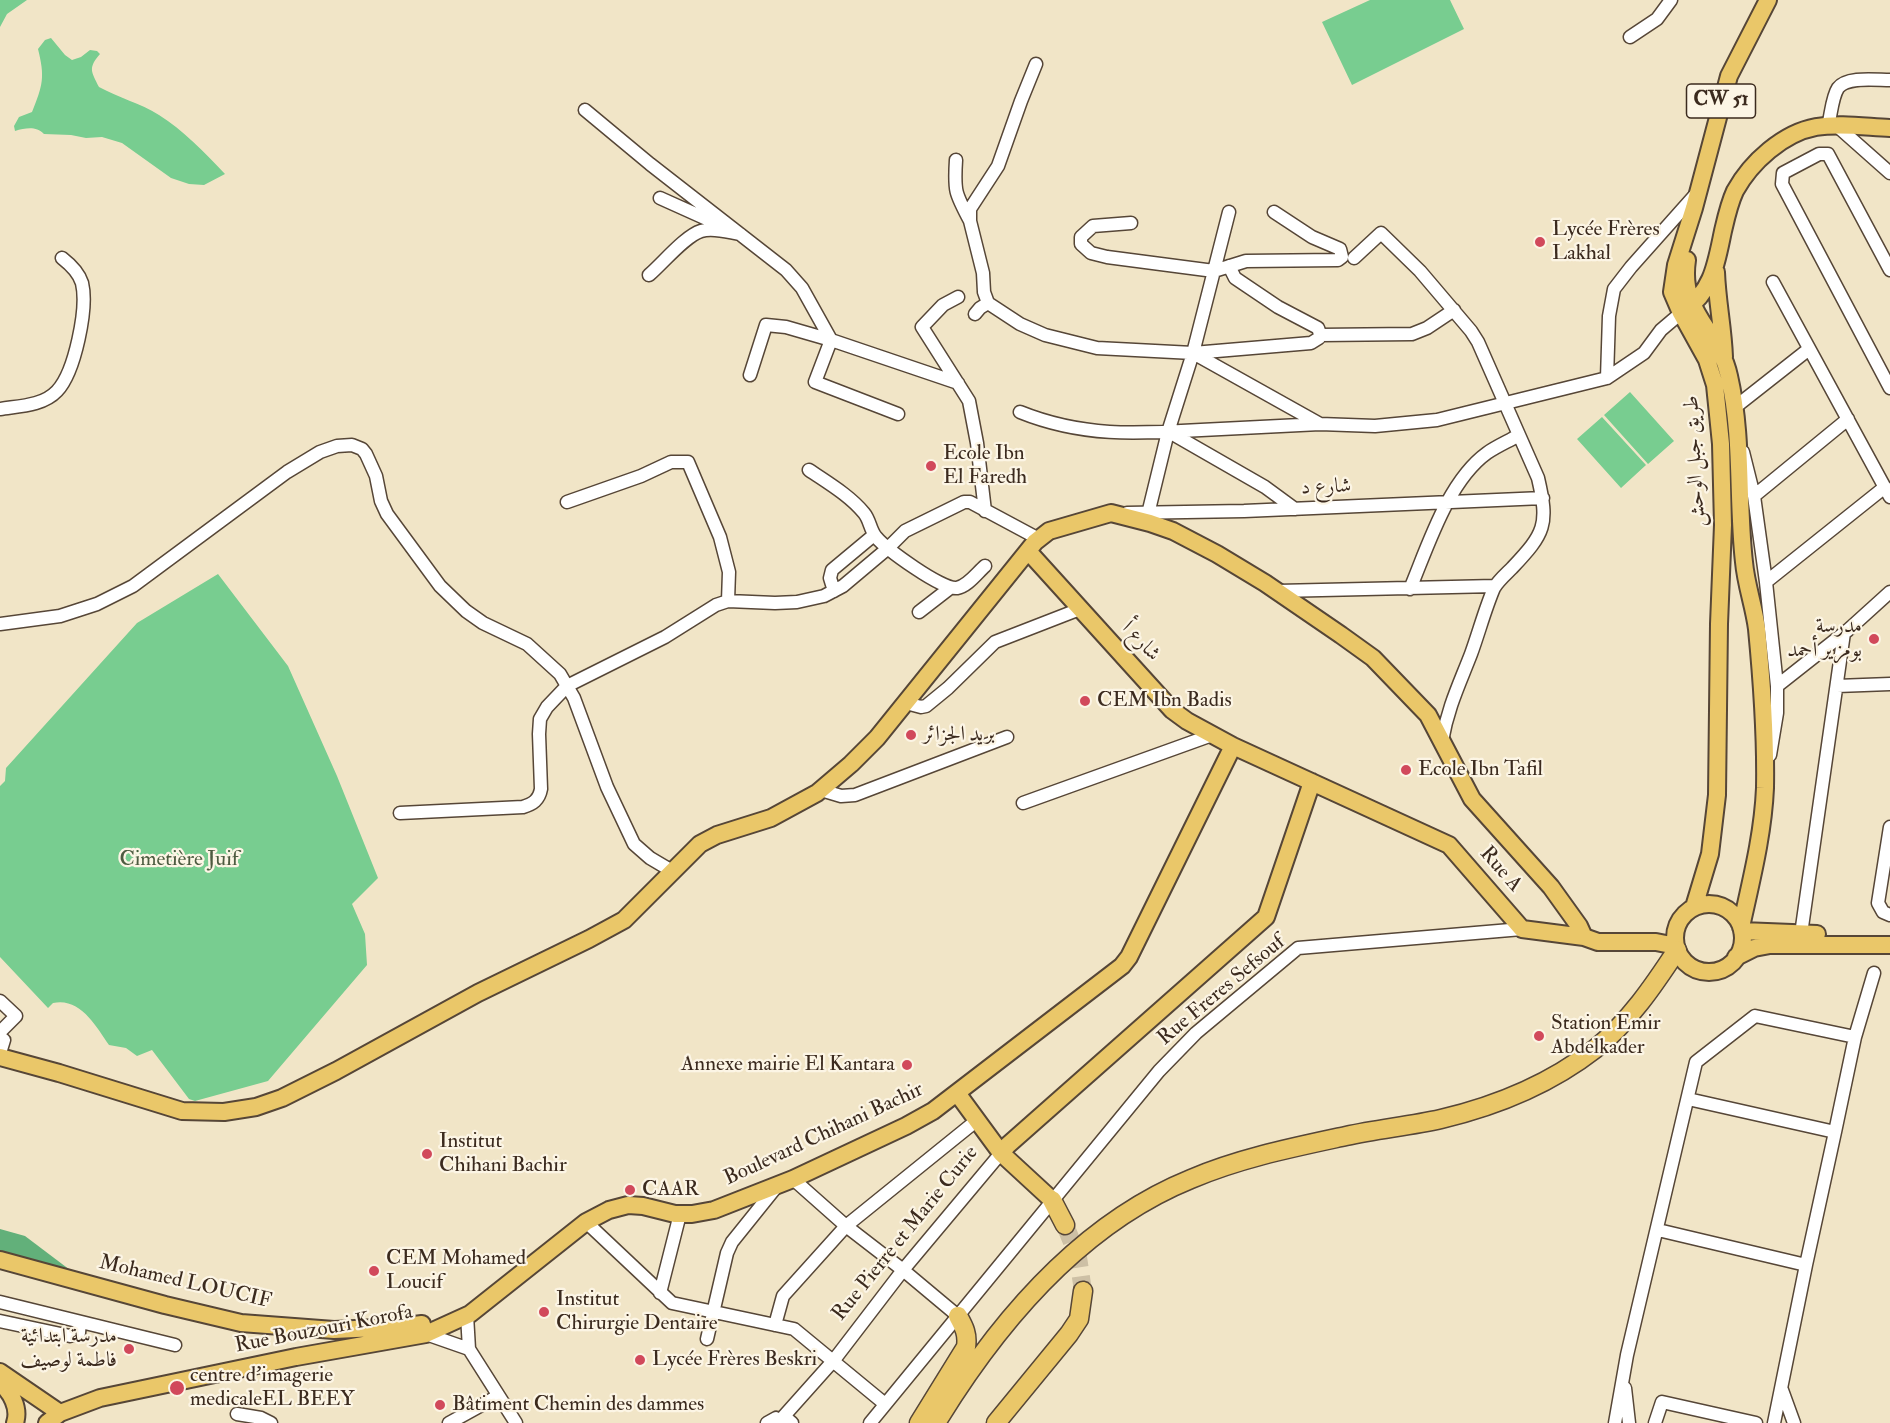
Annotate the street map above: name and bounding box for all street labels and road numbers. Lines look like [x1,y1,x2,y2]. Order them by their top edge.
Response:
road number: CW 51 [1686,84,1756,118]
street label: طريق جبل الوحش [1680,395,1712,527]
street label: شارع د [1300,475,1352,501]
street label: شارع أ [1115,617,1165,667]
street label: Rue A [1473,842,1527,898]
street label: Rue Freres Sefsouf [1153,930,1291,1052]
street label: Boulevard Chihani Bachir [721,1078,927,1192]
street label: Rue Pierre et Marie Curie [828,1142,984,1326]
street label: Mohamed LOUCIF [96,1251,274,1315]
street label: Rue Bouzouri Korofa [233,1300,415,1360]

